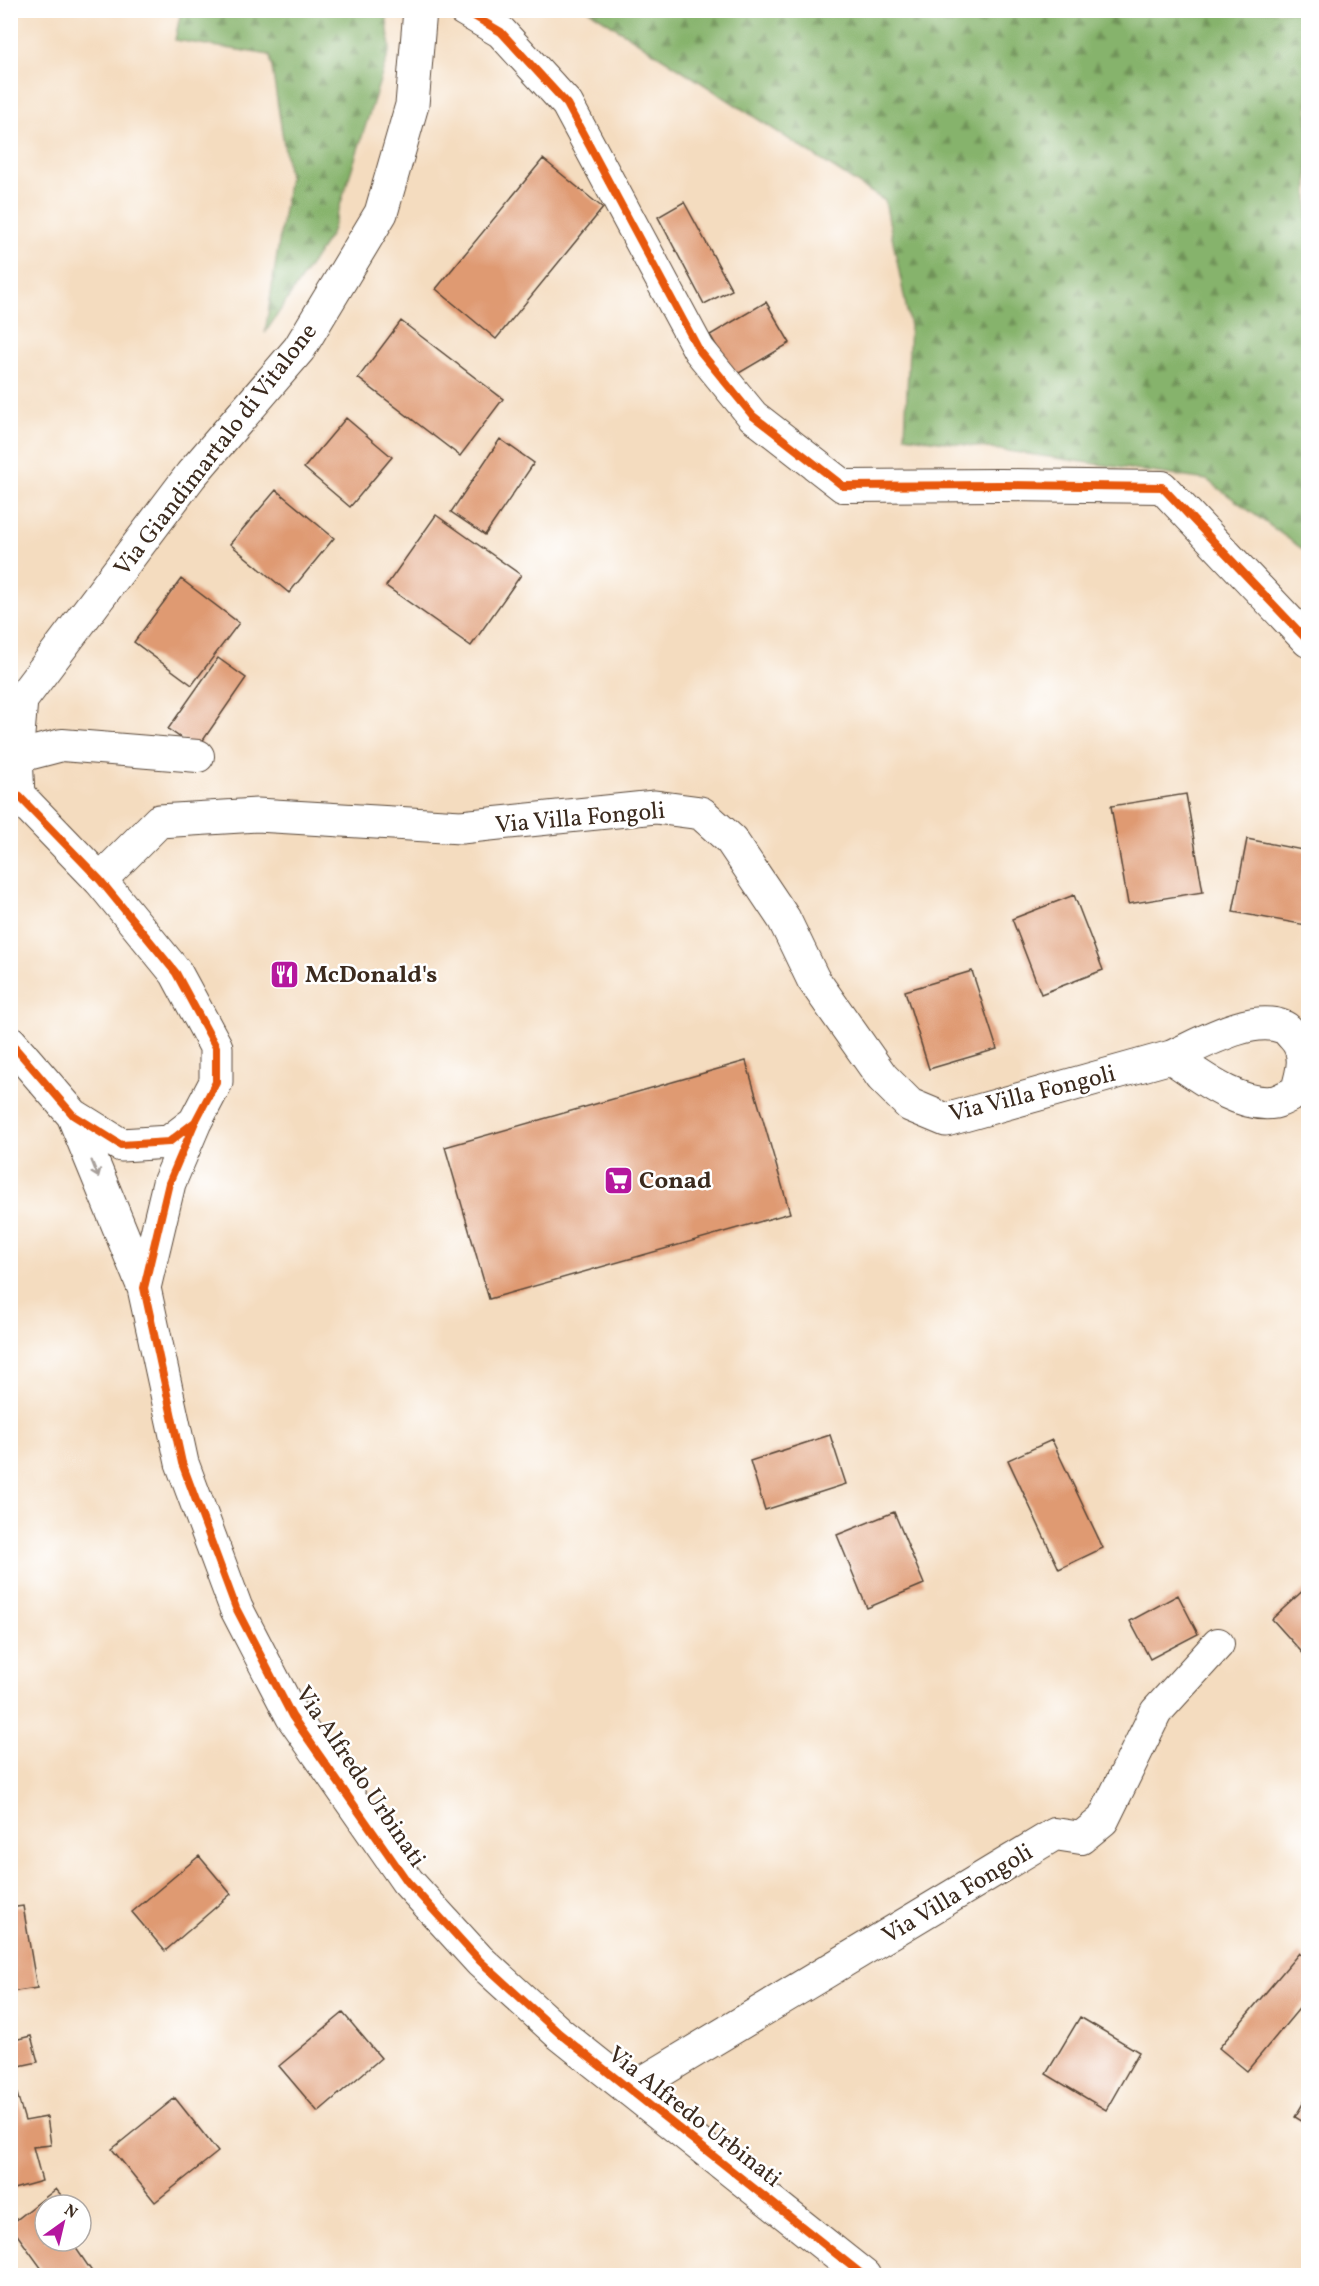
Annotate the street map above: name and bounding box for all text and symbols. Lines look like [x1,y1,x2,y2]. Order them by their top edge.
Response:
street label: Via Giandimartalo di Vitalone [107,317,326,584]
street label: Via Villa Fongoli [494,795,667,843]
restaurant icon: McDonald's [268,958,300,990]
place label: McDonald's [305,959,437,993]
street label: Via Villa Fongoli [946,1058,1119,1132]
one-way arrow [90,1159,101,1177]
supermarket icon: Conad [602,1164,634,1196]
place label: Conad [639,1165,712,1199]
street label: Via Alfredo Urbinati [286,1680,433,1875]
street label: Via Villa Fongoli [876,1836,1040,1953]
street label: Via Alfredo Urbinati [600,2039,788,2196]
north arrow [33,2193,93,2253]
text: N [59,2200,82,2225]

